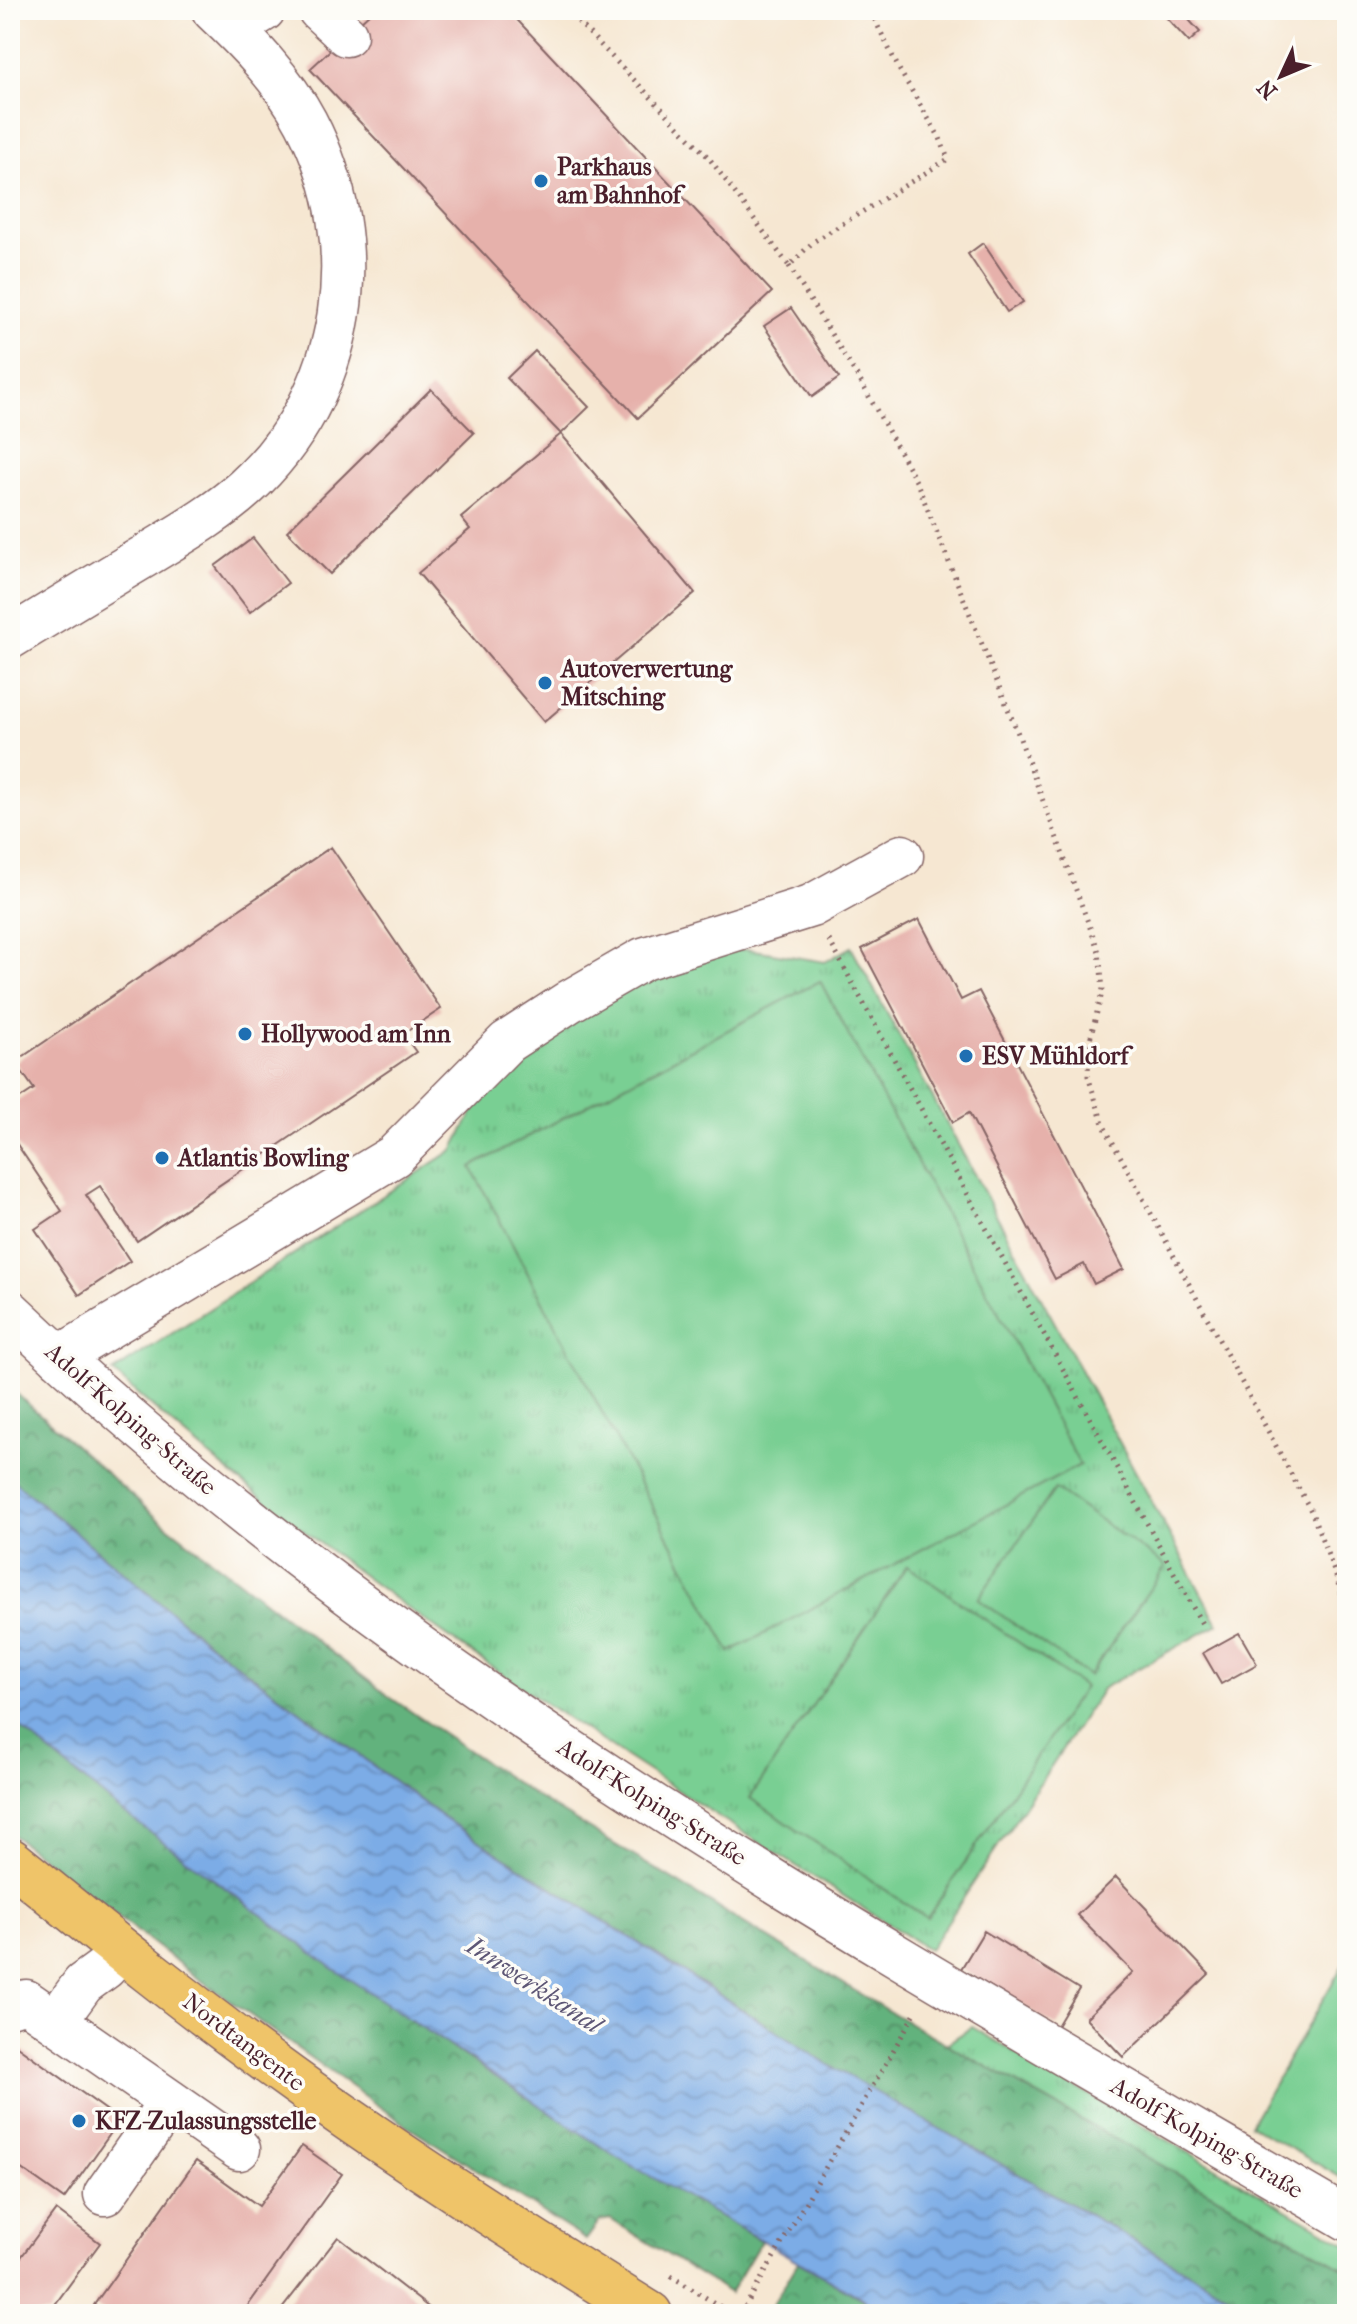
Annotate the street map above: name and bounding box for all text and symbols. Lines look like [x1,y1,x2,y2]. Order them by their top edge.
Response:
north arrow [1241,36,1321,116]
text: N [1252,74,1282,104]
place label: Parkhaus am Bahnhof [557,153,686,209]
marker: Parkhaus am Bahnhof [532,172,550,190]
place label: Autoverwertung Mitsching [559,655,734,711]
marker: Autoverwertung Mitsching [536,674,554,692]
place label: Hollywood am Inn [261,1020,452,1048]
marker: Hollywood am Inn [236,1025,254,1043]
place label: ESV Mühldorf [982,1042,1133,1070]
marker: ESV Mühldorf [957,1047,975,1065]
place label: Atlantis Bowling [176,1144,350,1172]
marker: Atlantis Bowling [153,1149,171,1167]
street label: Adolf-Kolping-Straße [39,1336,222,1501]
street label: Adolf-Kolping-Straße [552,1732,752,1872]
water label: Innwerkkanal [460,1929,610,2042]
street label: Nordtangente [178,1987,311,2097]
street label: Adolf-Kolping-Straße [1105,2071,1308,2205]
place label: KFZ-Zulassungsstelle [95,2107,316,2135]
marker: KFZ-Zulassungsstelle [70,2112,88,2130]

